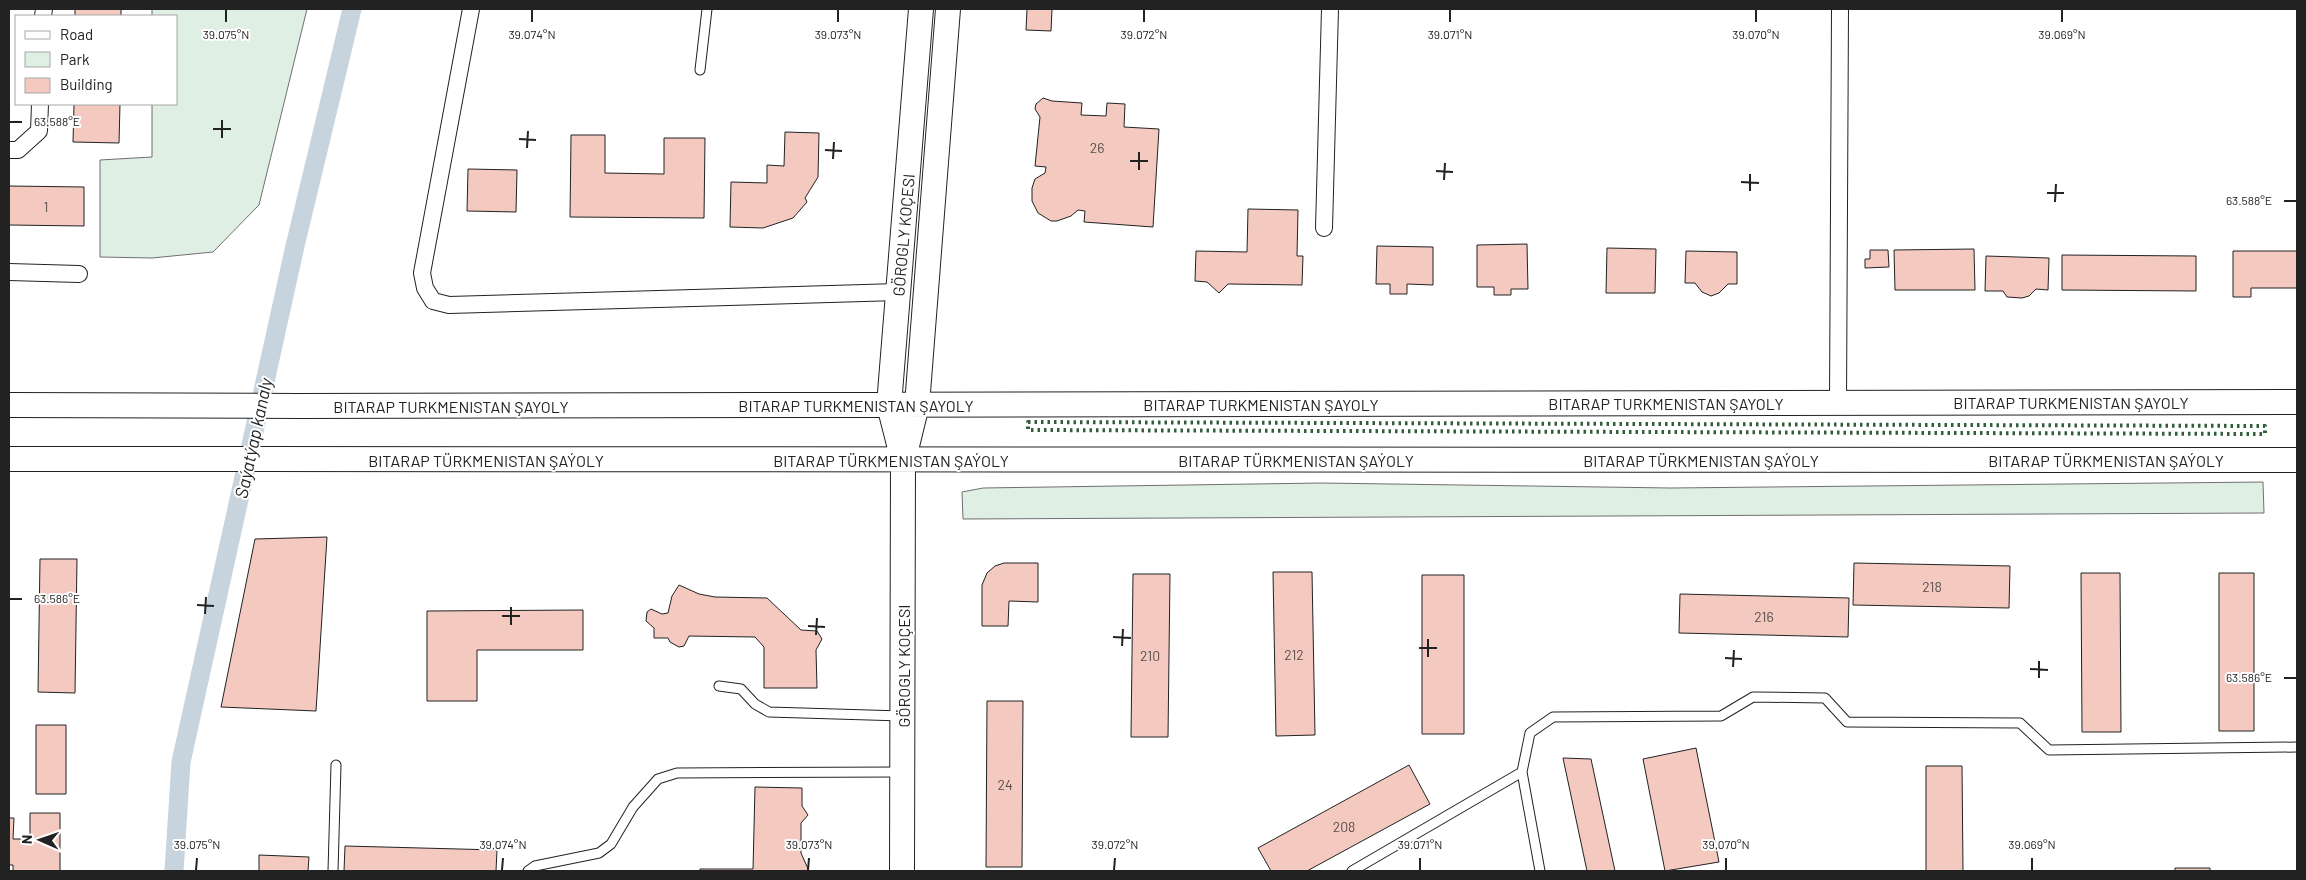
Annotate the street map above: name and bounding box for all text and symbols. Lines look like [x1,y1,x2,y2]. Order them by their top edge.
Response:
legend [15,15,178,105]
text: Road [60,25,93,43]
text: 39.075°N [203,27,249,41]
text: 39.074°N [508,27,556,41]
text: 39.073°N [815,27,861,41]
text: 39.072°N [1121,27,1167,41]
text: 39.071°N [1428,27,1472,41]
text: 39.070°N [1732,27,1780,41]
text: 39.069°N [2038,27,2086,41]
text: Park [60,50,90,68]
text: Building [60,75,113,93]
text: 63.588°E [34,114,80,128]
house number: 26 [1090,139,1104,156]
street label: GÖROGLY KOÇESI [888,173,918,297]
text: 63.588°E [2226,193,2272,207]
house number: 1 [44,198,48,215]
water label: Saýatýap kanaly [229,375,277,500]
street label: BITARAP TURKMENISTAN ŞAYOLY [1953,393,2189,412]
street label: BITARAP TURKMENISTAN ŞAYOLY [1548,394,1784,413]
street label: BITARAP TURKMENISTAN ŞAYOLY [1143,395,1379,414]
street label: BITARAP TURKMENISTAN ŞAYOLY [738,396,974,415]
street label: BITARAP TURKMENISTAN ŞAYOLY [333,397,569,416]
street label: BITARAP TÜRKMENISTAN ŞAÝOLY [368,451,604,470]
street label: BITARAP TÜRKMENISTAN ŞAÝOLY [773,451,1009,470]
street label: BITARAP TÜRKMENISTAN ŞAÝOLY [1178,451,1414,470]
street label: BITARAP TÜRKMENISTAN ŞAÝOLY [1583,451,1819,470]
street label: BITARAP TÜRKMENISTAN ŞAÝOLY [1988,451,2224,470]
house number: 218 [1922,578,1942,595]
text: 63.586°E [34,591,80,605]
street label: GÖROGLY KOÇESI [894,605,913,727]
house number: 216 [1754,608,1774,625]
house number: 212 [1284,646,1304,663]
house number: 210 [1140,647,1160,664]
text: 63.586°E [2226,670,2272,684]
house number: 24 [997,776,1013,793]
north arrow [15,815,65,865]
house number: 208 [1333,818,1355,835]
text: N [18,835,35,844]
text: 39.075°N [174,837,220,851]
text: 39.074°N [479,837,527,851]
text: 39.073°N [786,837,832,851]
text: 39.072°N [1092,837,1138,851]
text: 39.071°N [1398,837,1442,851]
text: 39.070°N [1702,837,1750,851]
text: 39.069°N [2008,837,2056,851]

